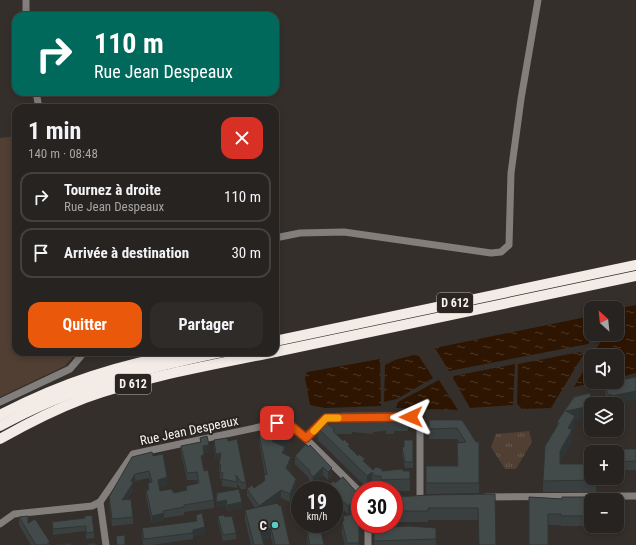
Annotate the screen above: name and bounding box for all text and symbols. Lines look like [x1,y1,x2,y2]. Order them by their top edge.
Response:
text: 110 m [94,27,164,60]
icon: right [28,28,80,80]
text: Rue Jean Despeaux [94,61,233,82]
text: 1 min [28,117,81,145]
button: close [221,117,263,159]
text: 140 m · 08:48 [28,146,98,161]
text: Tournez à droite [64,181,161,199]
icon: right [30,186,52,208]
text: 110 m [224,188,261,206]
text: Rue Jean Despeaux [64,199,164,214]
icon: arrive [30,242,52,264]
text: Arrivée à destination [64,244,189,262]
text: 30 m [231,244,261,262]
road number: D 612 [437,293,473,313]
north arrow [584,301,624,341]
map controls [584,301,624,533]
button: Quitter [28,302,142,348]
button: Partager [150,302,263,348]
button: sound [584,349,624,389]
road number: D 612 [115,374,151,394]
position arrow [390,396,432,438]
button: layers [584,397,624,437]
pin [260,406,294,440]
icon: arrive [266,412,288,434]
street label: Rue Jean Despeaux [138,413,240,448]
button: + [584,445,624,485]
speed limit sign: 30 [351,481,403,533]
text: 19 [307,490,327,514]
button: − [584,493,624,533]
text: km/h [307,511,327,522]
place label: C [260,518,268,533]
marker: C [270,520,280,530]

